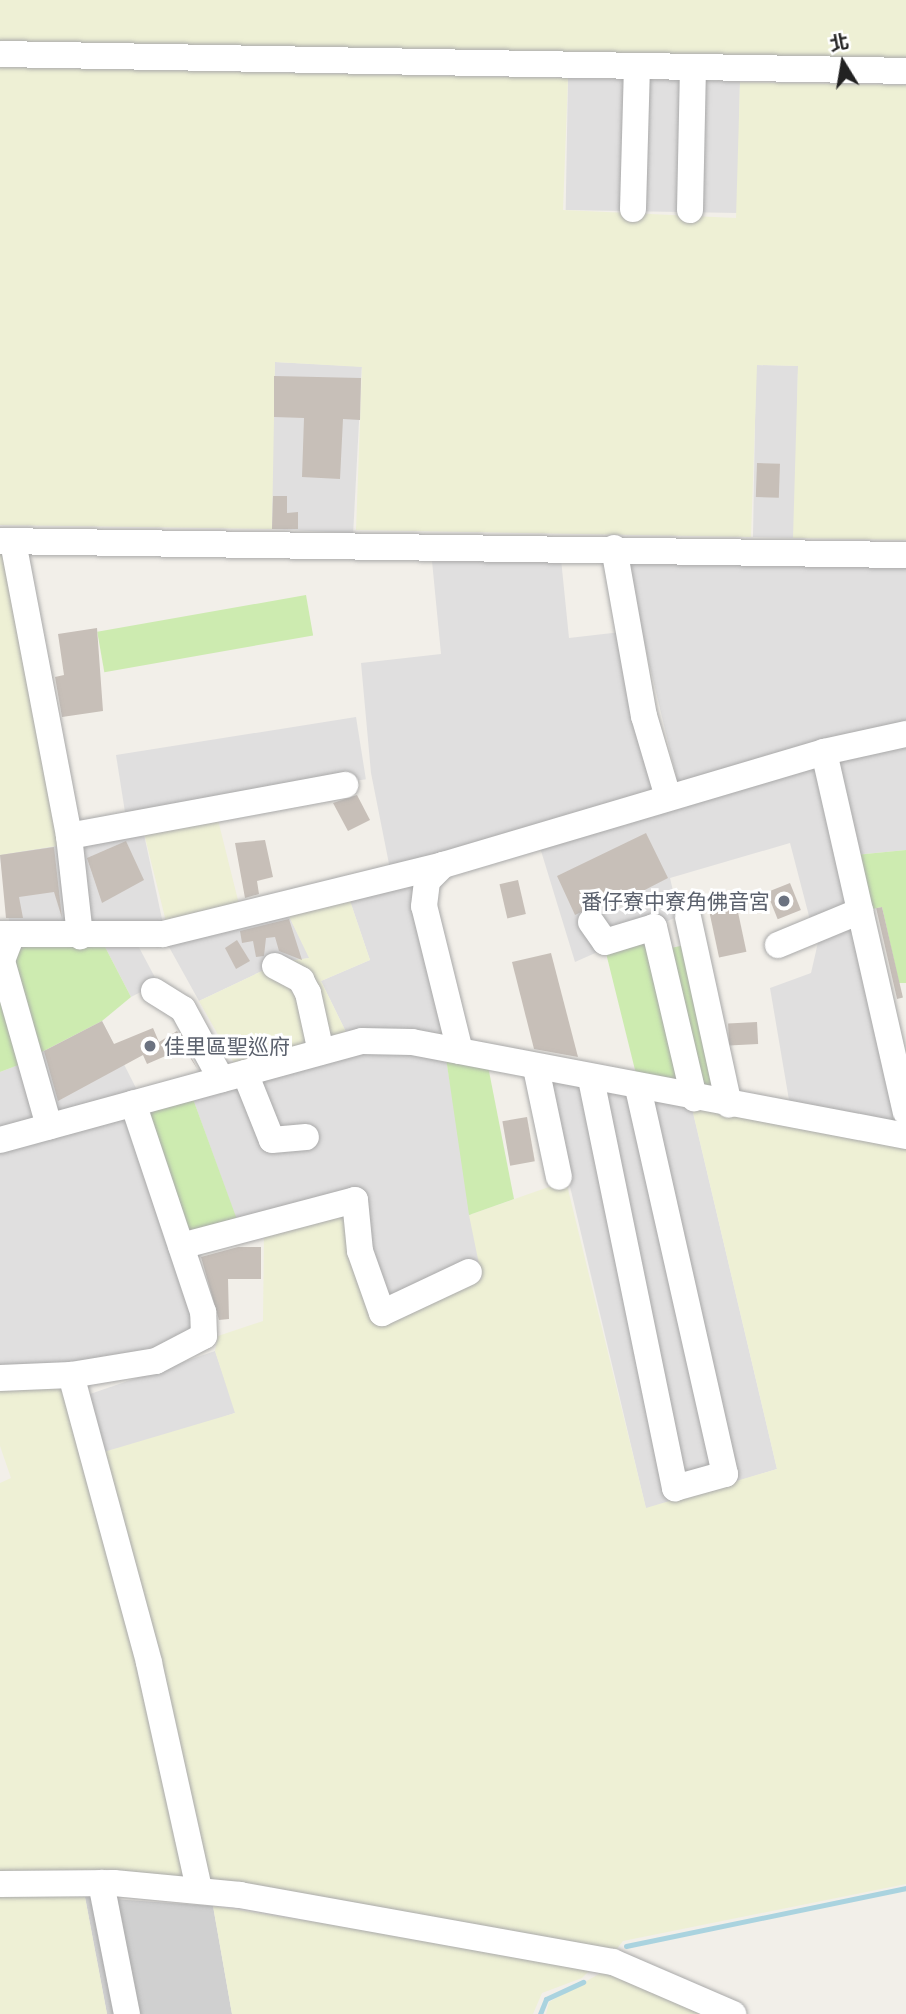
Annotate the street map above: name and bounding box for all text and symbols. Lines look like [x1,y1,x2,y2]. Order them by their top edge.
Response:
north arrow [808,28,878,98]
text: 北 [828,30,850,55]
place label: 番仔寮中寮角佛音宮 [581,888,770,914]
marker: 番仔寮中寮角佛音宮 [776,893,792,909]
place label: 佳里區聖巡府 [164,1033,290,1059]
marker: 佳里區聖巡府 [142,1038,158,1054]

